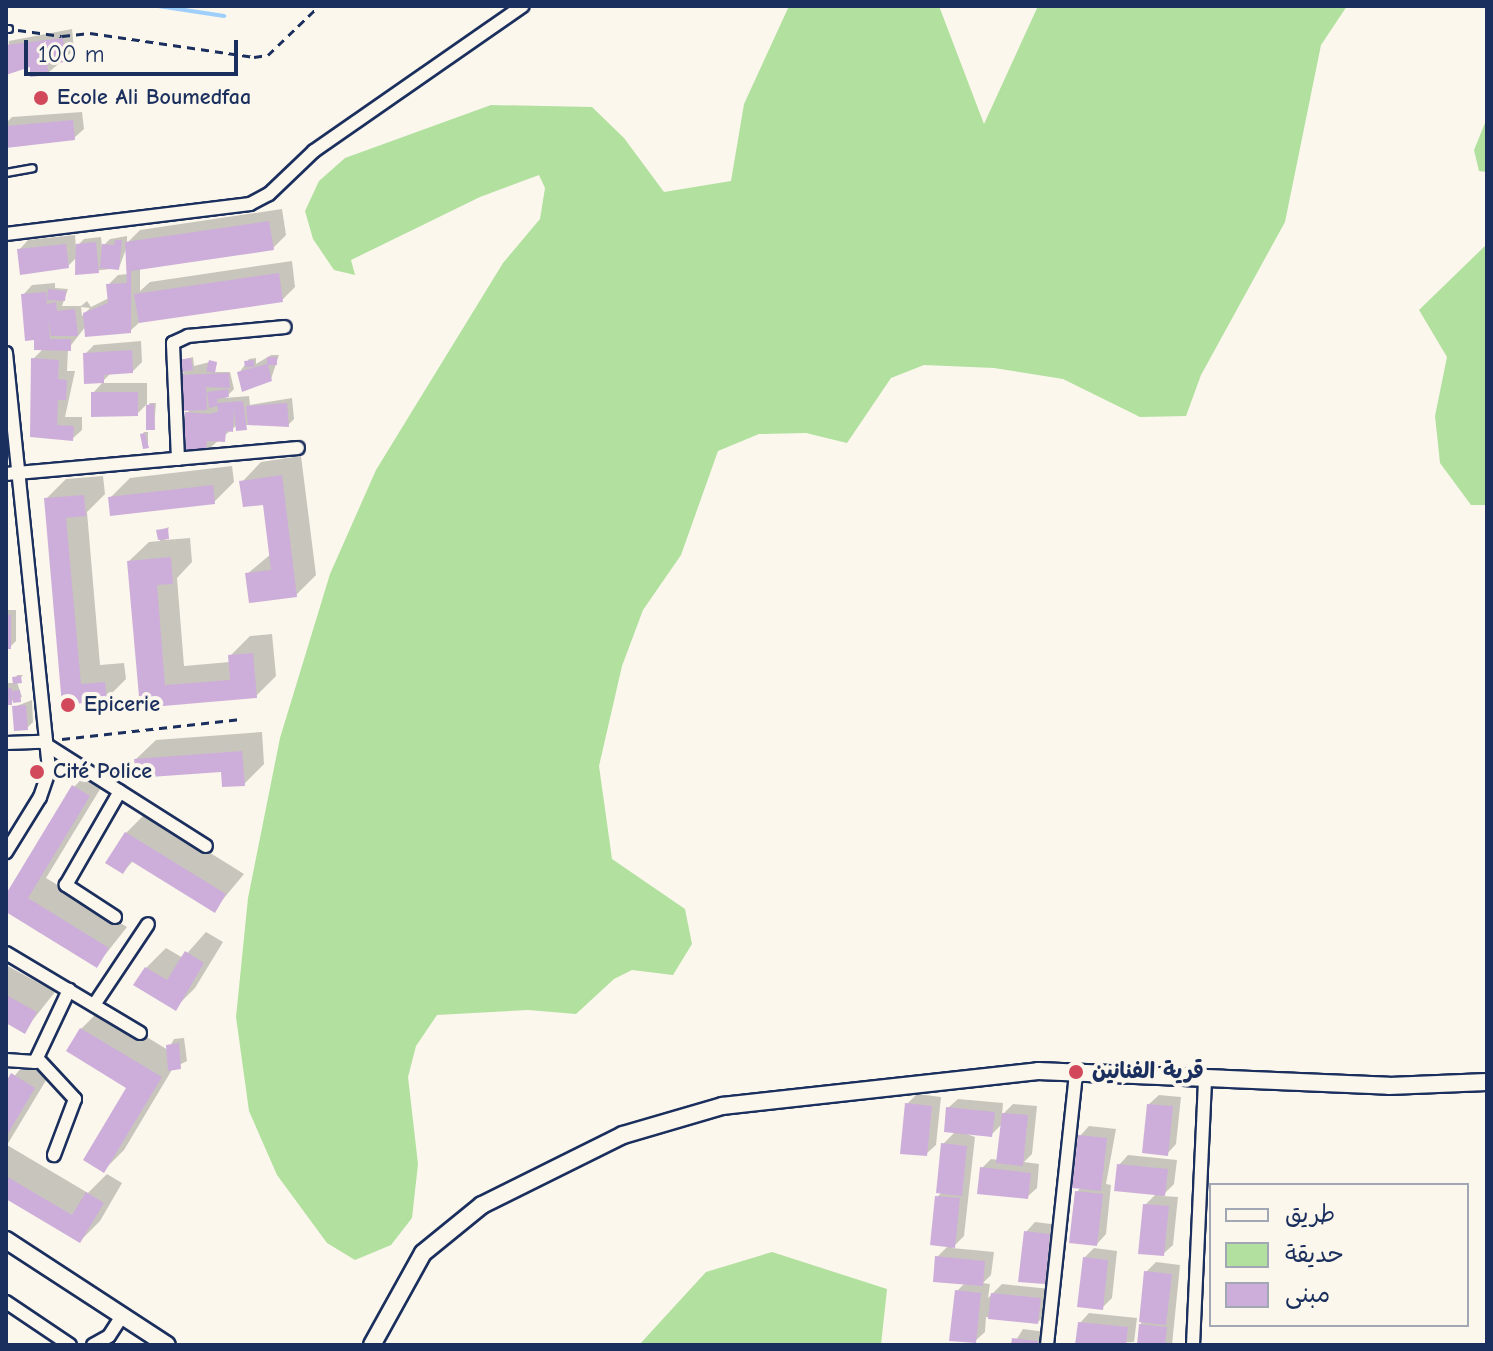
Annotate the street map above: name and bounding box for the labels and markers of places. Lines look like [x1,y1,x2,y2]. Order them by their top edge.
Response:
place label: Ecole Ali Boumedfaa [57,85,251,111]
marker: Ecole Ali Boumedfaa [32,89,50,107]
place label: Epicerie [84,692,160,718]
marker: Epicerie [59,696,77,714]
place label: Cité Police [53,759,152,785]
marker: Cité Police [28,763,46,781]
place label: قرية الفنانين [1092,1059,1204,1085]
marker: قرية الفنانين [1067,1063,1085,1081]

